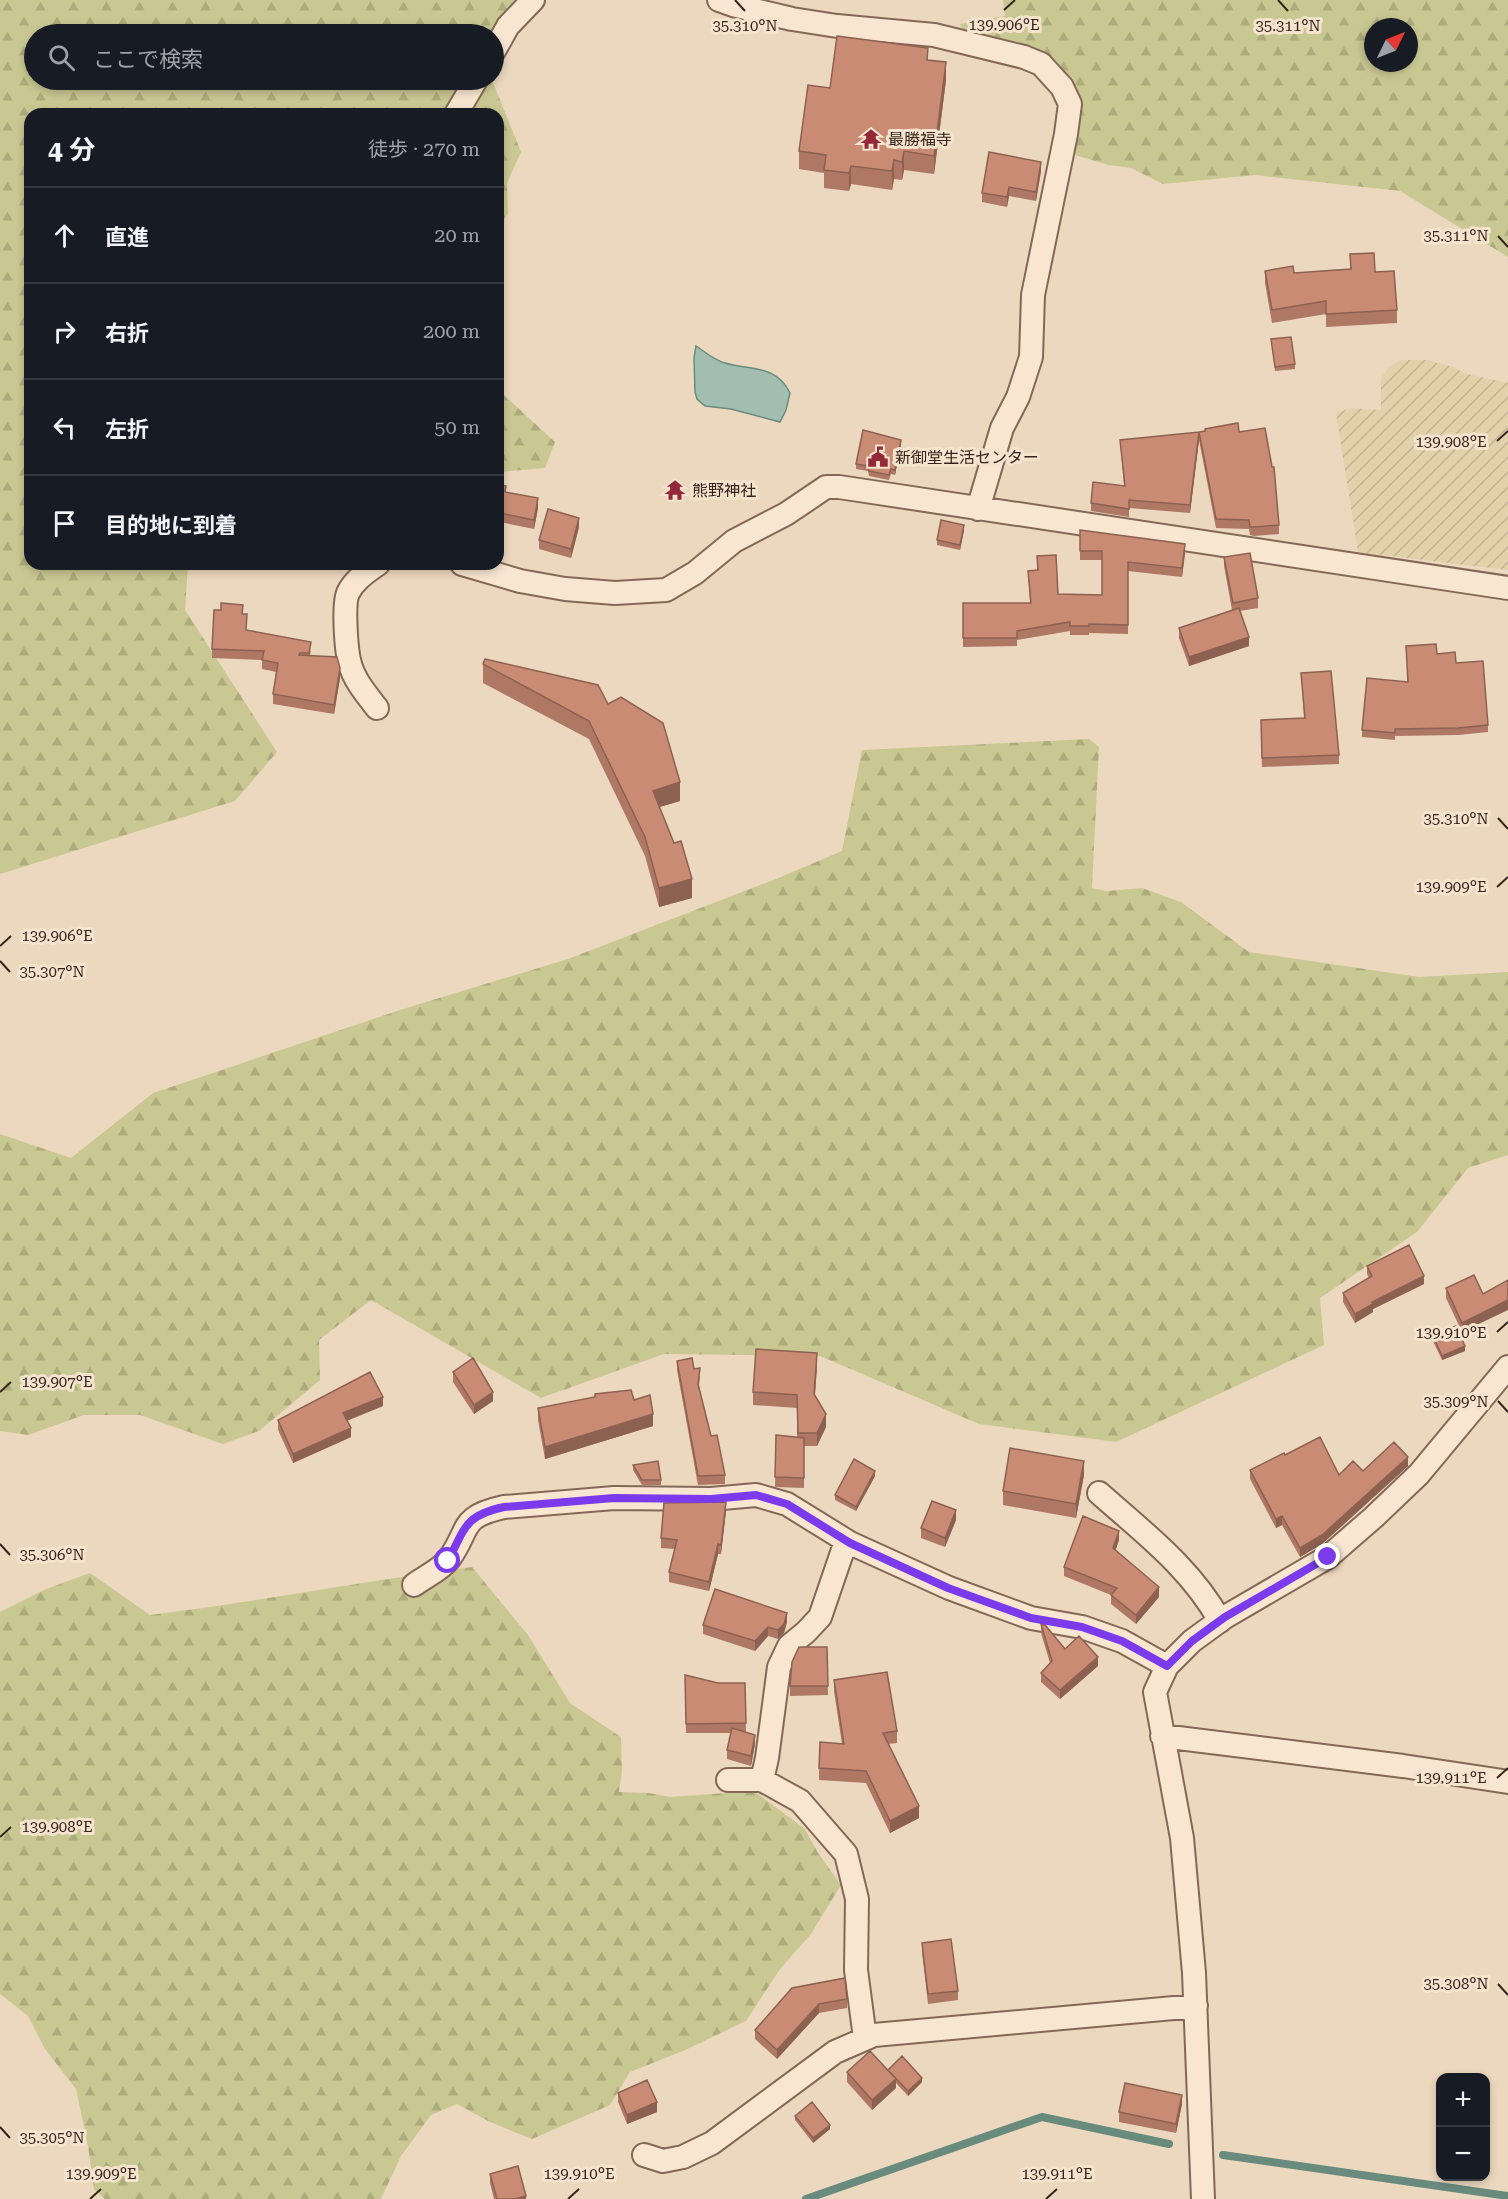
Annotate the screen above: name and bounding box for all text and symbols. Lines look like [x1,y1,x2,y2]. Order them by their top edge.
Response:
text: 139.906°E [968,16,1040,34]
text: 35.310°N [712,17,778,35]
text: 35.311°N [1255,17,1321,35]
north arrow [1364,18,1418,72]
search box [24,24,504,90]
icon: search [45,41,78,74]
text: ここで検索 [93,47,203,72]
temple icon: 最勝福寺 [859,127,883,151]
place label: 最勝福寺 [888,130,952,149]
text: 4 分 [48,135,95,165]
text: 徒歩 · 270 m [368,137,480,161]
icon: ahead [48,219,81,252]
text: 20 m [434,223,480,247]
text: 直進 [105,225,149,250]
text: 35.311°N [1423,227,1489,245]
icon: right [48,315,81,348]
text: 200 m [423,319,480,343]
text: 右折 [105,321,149,346]
icon: left [48,411,81,444]
text: 50 m [434,415,480,439]
text: 左折 [105,417,149,442]
text: 139.908°E [1415,433,1487,451]
public building icon: 新御堂生活センター [866,445,890,469]
place label: 新御堂生活センター [895,448,1039,467]
temple icon: 熊野神社 [663,478,687,502]
place label: 熊野神社 [692,481,756,500]
icon: arrive [48,507,81,540]
text: 目的地に到着 [105,513,237,538]
text: 35.310°N [1423,810,1489,828]
text: 139.909°E [1415,878,1487,896]
text: 139.906°E [21,927,93,945]
text: 35.307°N [19,963,85,981]
text: 139.910°E [1415,1324,1487,1342]
text: 139.907°E [21,1373,93,1391]
text: 35.309°N [1423,1393,1489,1411]
route end [1314,1543,1340,1569]
text: 35.306°N [19,1546,85,1564]
route start [434,1547,460,1573]
text: 139.911°E [1415,1769,1487,1787]
text: 139.908°E [21,1818,93,1836]
text: 35.308°N [1423,1975,1489,1993]
map controls [1436,2073,1490,2181]
button: + [1436,2073,1490,2127]
button: − [1436,2127,1490,2181]
text: 35.305°N [19,2129,85,2147]
text: 139.909°E [65,2165,137,2183]
text: 139.910°E [543,2165,615,2183]
text: 139.911°E [1021,2165,1093,2183]

